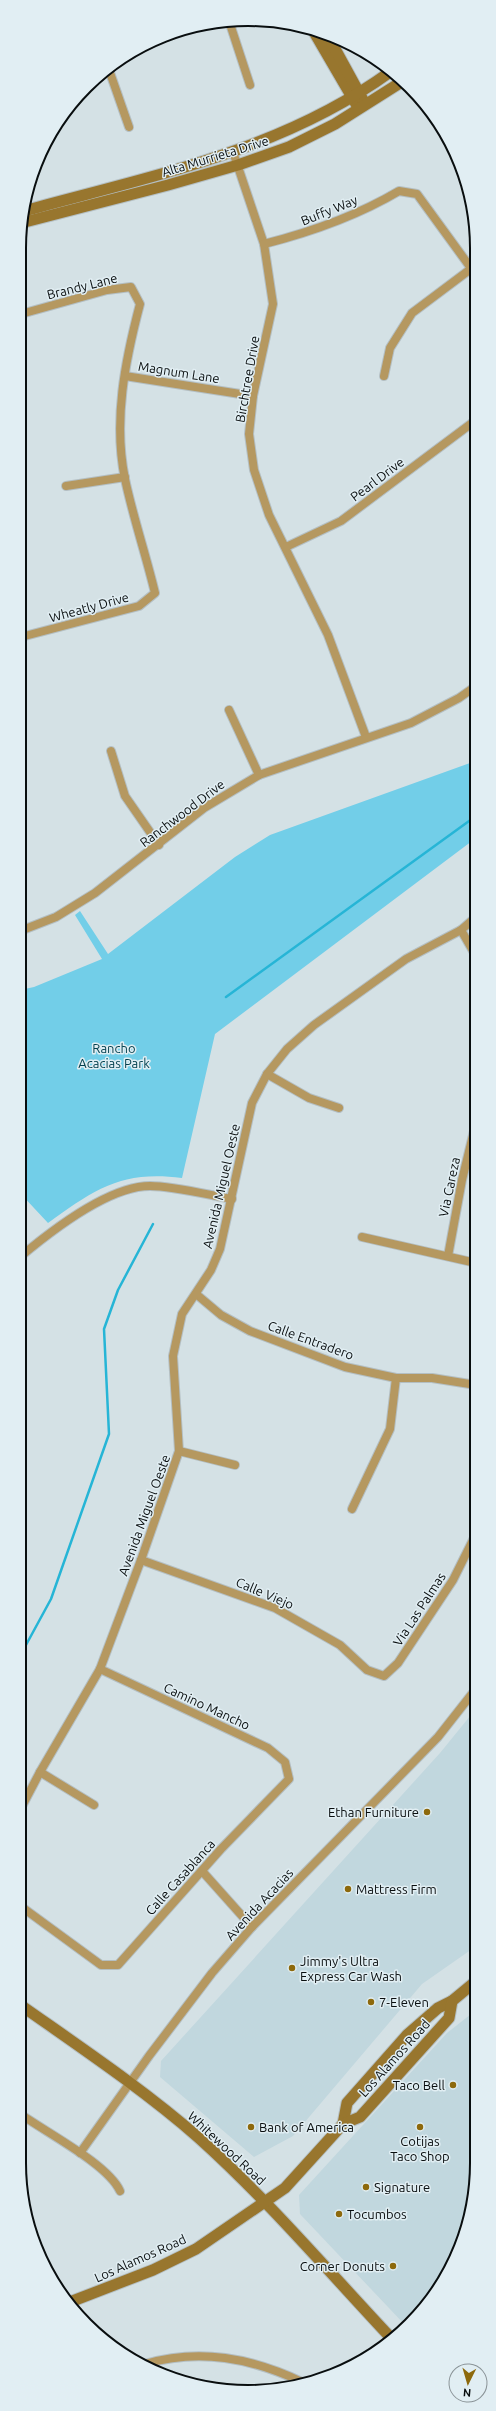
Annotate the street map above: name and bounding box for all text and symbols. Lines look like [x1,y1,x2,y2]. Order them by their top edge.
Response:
street label: Alta Murrieta Drive [160,133,270,179]
street label: Buffy Way [299,192,359,228]
street label: Brandy Lane [45,270,119,302]
street label: Birchtree Drive [232,335,262,423]
street label: Magnum Lane [137,359,221,385]
street label: Pearl Drive [347,454,407,504]
street label: Wheatly Drive [48,590,130,624]
street label: Ranchwood Drive [137,777,227,849]
park label: Rancho Acacias Park [78,1041,150,1070]
street label: Avenida Miguel Oeste [200,1122,242,1250]
street label: Via Careza [436,1156,462,1218]
street label: Calle Entradero [266,1318,356,1362]
street label: Avenida Miguel Oeste [116,1453,172,1577]
street label: Via Las Palmas [390,1569,448,1648]
street label: Calle Viejo [234,1575,296,1611]
street label: Camino Mancho [162,1680,252,1732]
place label: Ethan Furniture [328,1805,419,1819]
marker: Ethan Furniture [422,1807,432,1817]
street label: Calle Casablanca [143,1836,217,1918]
street label: Avenida Acacias [222,1865,296,1943]
place label: Mattress Firm [356,1882,437,1896]
marker: Mattress Firm [343,1884,353,1894]
place label: Jimmy's Ultra Express Car Wash [300,1954,402,1983]
marker: Jimmy's Ultra Express Car Wash [287,1963,297,1973]
place label: 7-Eleven [379,1995,429,2009]
marker: 7-Eleven [366,1997,376,2007]
street label: Los Alamos Road [356,2017,432,2099]
place label: Taco Bell [393,2078,446,2092]
marker: Taco Bell [448,2080,458,2090]
street label: Whitewood Road [185,2109,269,2187]
place label: Bank of America [259,2120,354,2134]
marker: Bank of America [246,2122,256,2132]
marker: Cotijas Taco Shop [415,2122,425,2132]
place label: Cotijas Taco Shop [390,2134,450,2163]
place label: Signature [374,2180,430,2194]
marker: Signature [361,2182,371,2192]
place label: Tocumbos [347,2207,407,2221]
marker: Tocumbos [334,2209,344,2219]
street label: Los Alamos Road [92,2232,188,2284]
place label: Corner Donuts [300,2259,385,2273]
marker: Corner Donuts [388,2261,398,2271]
north arrow [448,2363,488,2403]
text: N [463,2387,472,2399]

